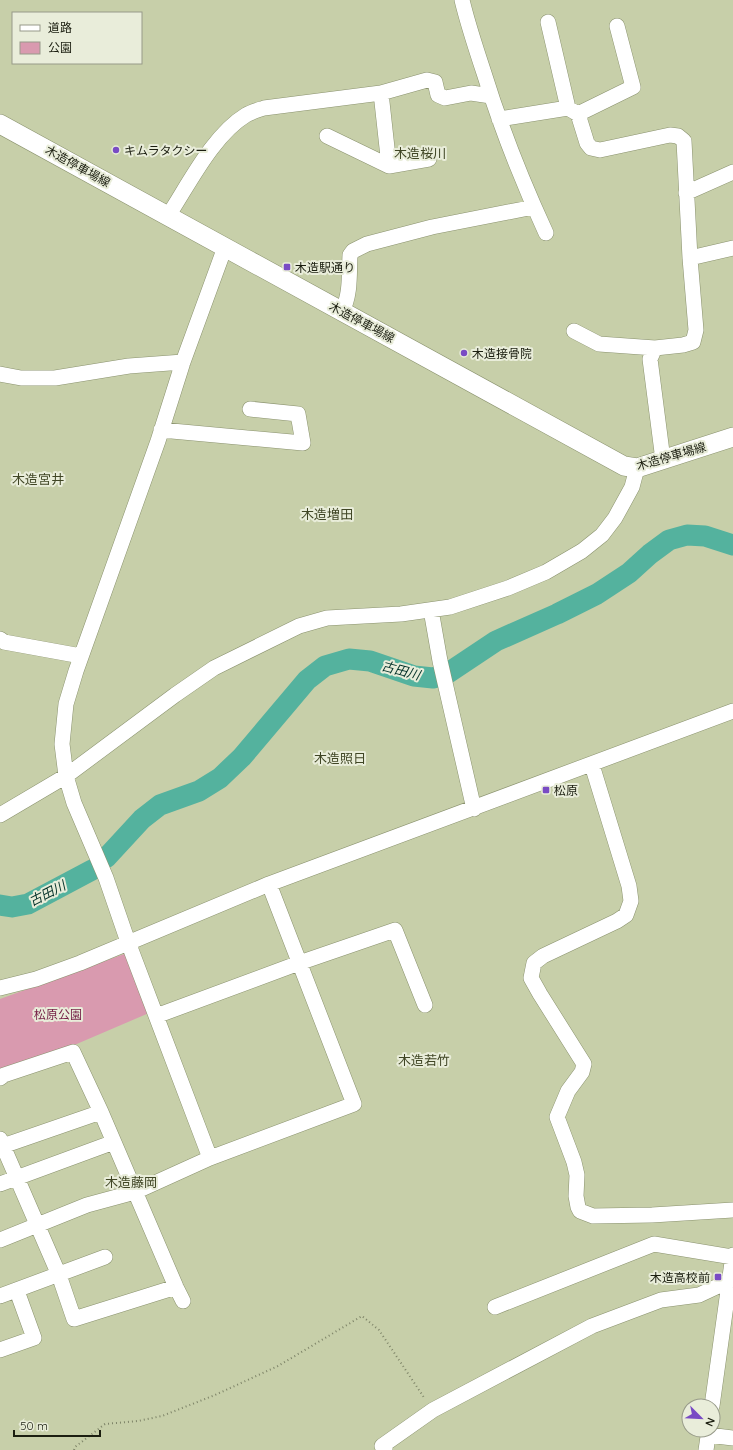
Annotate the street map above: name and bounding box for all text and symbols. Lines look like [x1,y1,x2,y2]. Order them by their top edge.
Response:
legend [12,12,142,64]
text: 道路 [48,20,72,35]
text: 公園 [48,40,72,55]
street label: 木造停車場線 [43,142,113,190]
place label: キムラタクシー [124,143,207,158]
marker: キムラタクシー [111,145,121,155]
district label: 木造桜川 [394,145,446,161]
place label: 木造駅通り [295,260,355,275]
marker: 木造駅通り [282,262,292,272]
street label: 木造停車場線 [327,298,397,346]
place label: 木造接骨院 [472,346,532,361]
marker: 木造接骨院 [459,348,469,358]
street label: 木造停車場線 [634,439,708,473]
district label: 木造宮井 [12,471,64,487]
district label: 木造増田 [301,506,353,522]
water label: 古田川 [380,657,424,683]
district label: 木造照日 [314,750,366,766]
place label: 松原 [554,783,578,798]
marker: 松原 [541,785,551,795]
water label: 古田川 [26,876,70,909]
park label: 松原公園 [34,1007,82,1022]
district label: 木造若竹 [398,1052,450,1068]
district label: 木造藤岡 [105,1174,157,1190]
place label: 木造高校前 [650,1270,710,1285]
marker: 木造高校前 [713,1272,723,1282]
north arrow [681,1398,721,1438]
scale bar [14,1412,100,1438]
text: N [702,1416,718,1429]
text: 50 m [20,1418,48,1433]

